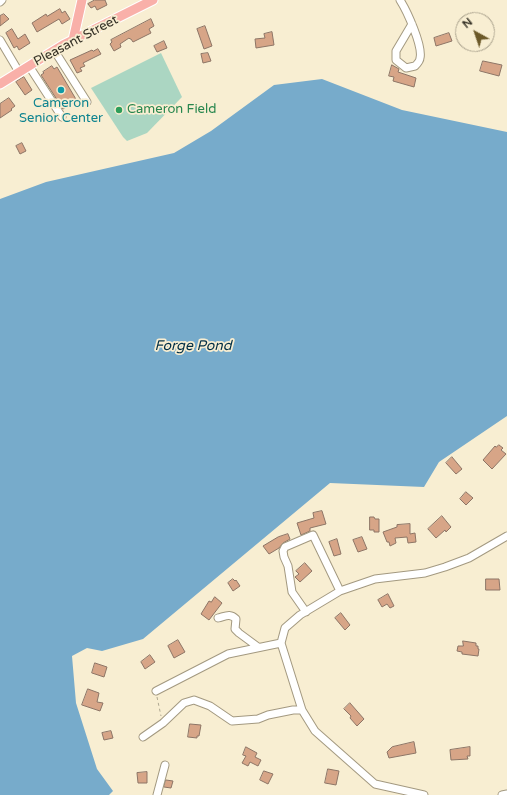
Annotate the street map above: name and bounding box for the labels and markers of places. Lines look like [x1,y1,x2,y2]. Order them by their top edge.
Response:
marker: Cameron Senior Center [56,85,66,95]
place label: Cameron Senior Center [19,96,103,127]
place label: Cameron Field [127,102,216,118]
marker: Cameron Field [114,105,124,115]

